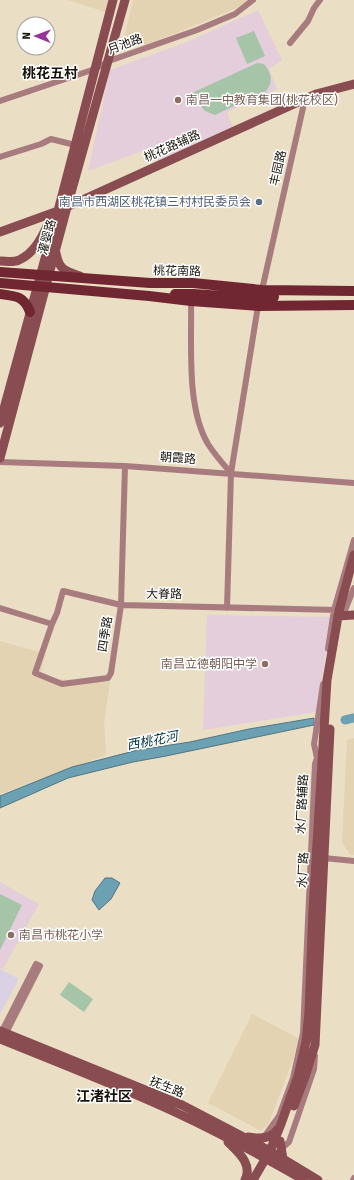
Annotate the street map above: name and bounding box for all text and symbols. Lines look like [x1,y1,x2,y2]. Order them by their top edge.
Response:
north arrow [16,16,56,56]
street label: 月池路 [106,31,144,57]
text: N [20,32,33,40]
district label: 桃花五村 [22,65,78,82]
place label: 南昌一中教育集团(桃花校区) [186,93,338,107]
marker: 南昌一中教育集团(桃花校区) [173,95,183,105]
street label: 桃花路辅路 [142,127,202,165]
street label: 丰园路 [267,149,289,187]
place label: 南昌市西湖区桃花镇三村村民委员会 [59,195,251,209]
marker: 南昌市西湖区桃花镇三村村民委员会 [254,197,264,207]
street label: 灌婴路 [36,218,58,256]
street label: 桃花南路 [153,264,201,278]
street label: 朝霞路 [160,450,196,466]
street label: 大脊路 [146,587,182,601]
street label: 四季路 [95,615,115,653]
place label: 南昌立德朝阳中学 [161,657,257,671]
marker: 南昌立德朝阳中学 [260,659,270,669]
water label: 西桃花河 [125,728,182,753]
street label: 水厂路辅路 [293,774,311,834]
street label: 水厂路 [295,852,311,888]
place label: 南昌市桃花小学 [19,928,103,942]
marker: 南昌市桃花小学 [6,930,16,940]
street label: 抚生路 [148,1074,186,1100]
district label: 江渚社区 [76,1088,132,1105]

